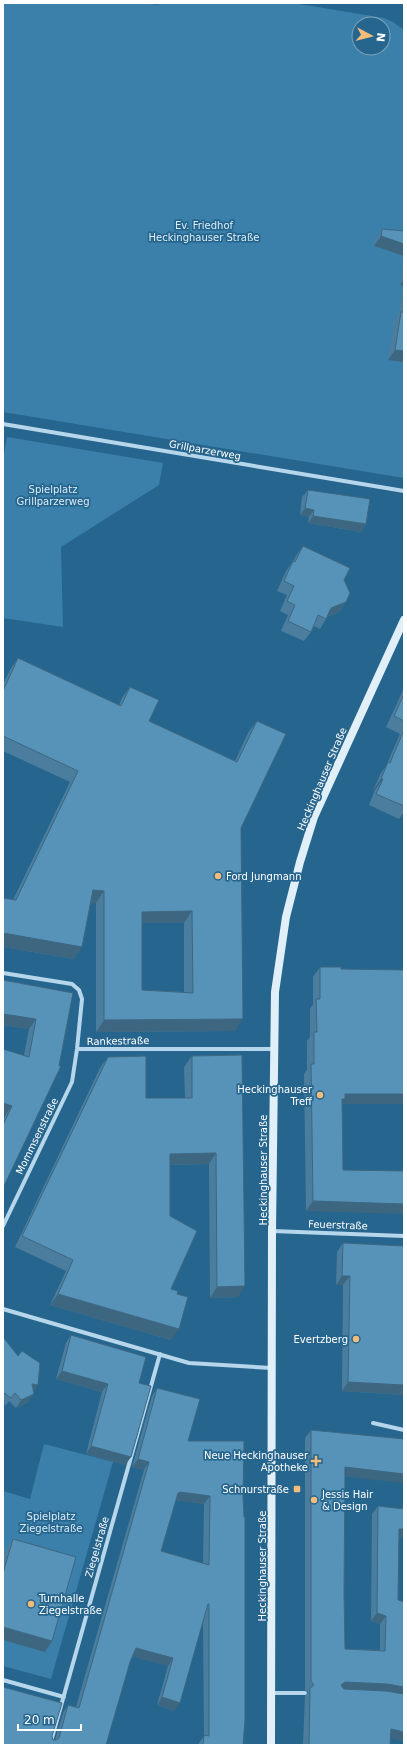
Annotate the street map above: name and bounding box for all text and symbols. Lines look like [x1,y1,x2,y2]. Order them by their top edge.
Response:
north arrow [351,16,391,56]
text: N [373,32,387,43]
park label: Ev. Friedhof Heckinghauser Straße [149,220,259,243]
street label: Grillparzerweg [168,438,242,462]
park label: Spielplatz Grillparzerweg [17,484,89,507]
street label: Heckinghauser Straße [295,726,349,832]
marker: Ford Jungmann [213,871,223,881]
place label: Ford Jungmann [226,871,302,882]
street label: Rankestraße [87,1035,149,1047]
place label: Heckinghauser Treff [237,1084,313,1107]
marker: Heckinghauser Treff [315,1090,325,1100]
street label: Mommsenstraße [14,1096,60,1176]
street label: Heckinghauser Straße [258,1115,269,1225]
street label: Feuerstraße [308,1218,368,1232]
place label: Evertzberg [294,1334,348,1345]
marker: Evertzberg [351,1334,361,1344]
place label: Neue Heckinghauser Apotheke [204,1450,309,1473]
marker: Neue Heckinghauser Apotheke [311,1456,321,1466]
place label: Schnurstraße [222,1484,289,1495]
marker: Schnurstraße [292,1484,302,1494]
place label: Jessis Hair & Design [321,1489,374,1512]
marker: Jessis Hair & Design [309,1495,319,1505]
park label: Spielplatz Ziegelstraße [20,1511,82,1534]
street label: Heckinghauser Straße [257,1511,268,1621]
street label: Ziegelstraße [83,1515,111,1579]
place label: Turnhalle Ziegelstraße [38,1593,102,1616]
marker: Turnhalle Ziegelstraße [26,1599,36,1609]
scale bar [18,1706,81,1732]
text: 20 m [24,1713,55,1727]

